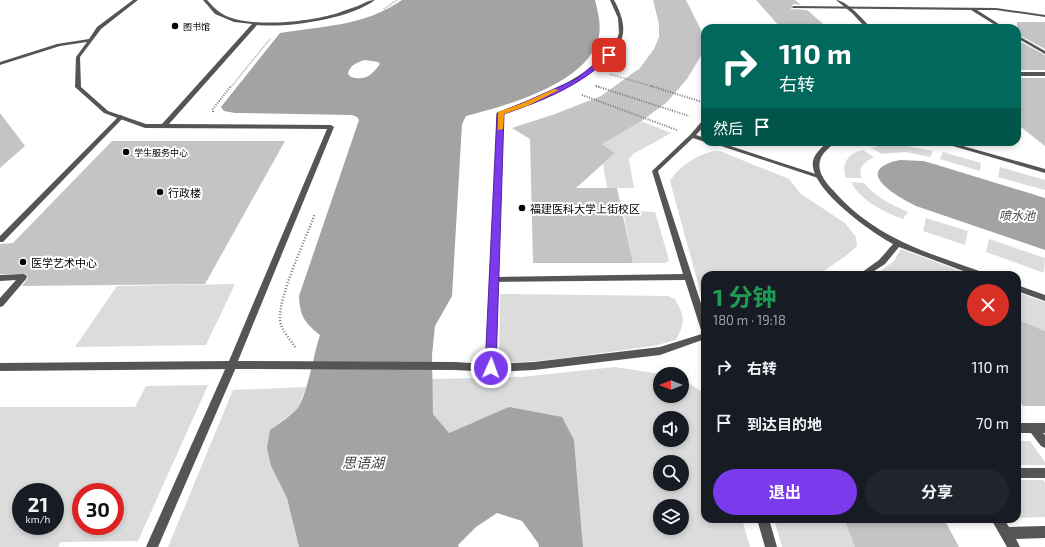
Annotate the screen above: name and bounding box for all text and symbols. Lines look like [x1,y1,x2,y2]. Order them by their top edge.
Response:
marker: 图书馆 [170,21,180,31]
place label: 图书馆 [183,21,210,32]
text: 110 m [779,36,852,70]
pin [592,38,626,72]
icon: right [713,40,765,92]
icon: arrive [598,44,620,66]
text: 右转 [779,73,815,95]
icon: arrive [751,116,773,138]
text: 然后 [713,119,743,137]
marker: 学生服务中心 [121,147,131,157]
place label: 学生服务中心 [134,147,188,158]
place label: 行政楼 [168,186,201,199]
marker: 行政楼 [155,187,165,197]
place label: 福建医科大学上街校区 [530,202,640,215]
marker: 福建医科大学上街校区 [517,203,527,213]
water label: 喷水池 [999,208,1036,222]
place label: 医学艺术中心 [31,256,97,269]
marker: 医学艺术中心 [18,257,28,267]
text: 1 分钟 [713,282,777,311]
button: close [967,284,1009,326]
text: 180 m · 19:18 [713,312,786,328]
position arrow [470,347,512,389]
icon: right [713,356,735,378]
text: 110 m [972,358,1009,376]
text: 右转 [747,359,777,377]
north arrow [653,367,689,403]
map controls [653,367,689,535]
button: sound [653,411,689,447]
icon: arrive [713,412,735,434]
text: 70 m [976,414,1009,432]
text: 到达目的地 [747,415,822,433]
water label: 思语湖 [342,454,386,471]
button: search [653,455,689,491]
button: 退出 [713,469,857,515]
button: 分享 [865,469,1009,515]
speed limit sign: 30 [72,483,124,535]
text: 21 [28,492,48,516]
button: layers [653,499,689,535]
text: km/h [26,513,50,525]

